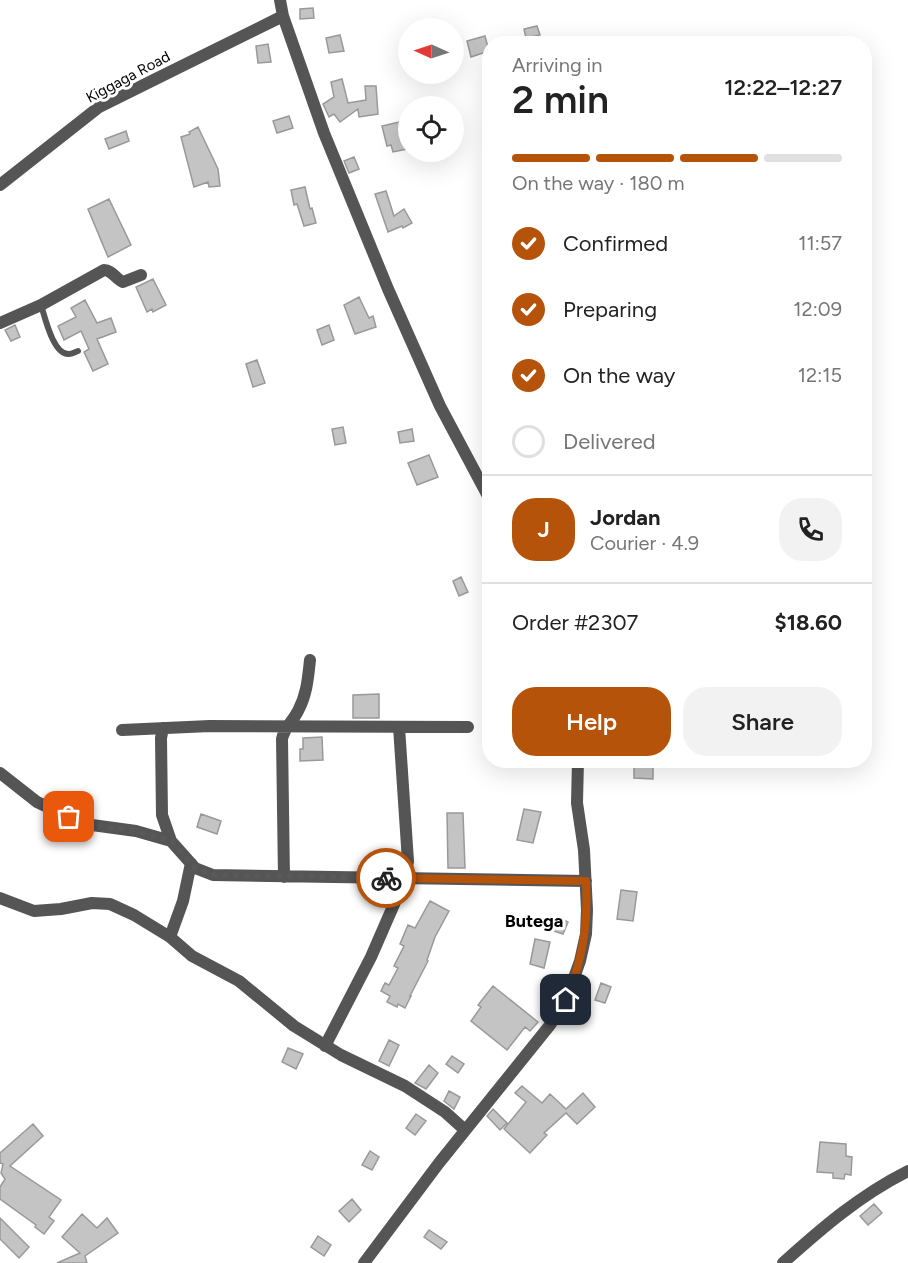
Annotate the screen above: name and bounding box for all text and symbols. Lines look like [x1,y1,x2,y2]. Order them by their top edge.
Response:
north arrow [398,18,464,84]
map controls [398,18,464,162]
street label: Kiggaga Road [83,47,173,107]
text: Arriving in [512,53,602,77]
text: 12:22–12:27 [724,74,842,101]
text: 2 min [512,76,609,123]
button: locate [398,96,464,162]
text: On the way · 180 m [512,171,685,195]
icon: check [512,227,545,260]
text: Confirmed [563,230,668,257]
text: 11:57 [798,231,842,255]
icon: check [512,293,545,326]
text: Preparing [563,296,657,323]
text: 12:09 [793,297,842,321]
icon: check [512,359,545,392]
text: On the way [563,362,675,389]
text: 12:15 [798,363,842,387]
text: Delivered [563,428,656,455]
button: phone [779,498,842,561]
text: Jordan [590,504,661,531]
text: J [537,516,550,543]
text: Courier · 4.9 [590,531,699,555]
text: Order #2307 [512,609,638,636]
text: $18.60 [775,609,842,636]
button: Help [512,687,671,756]
button: Share [683,687,842,756]
pin [43,791,94,842]
icon: bag [52,800,85,833]
courier [356,848,416,908]
icon: bike [370,862,403,895]
district label: Butega [505,910,563,932]
pin [540,974,591,1025]
icon: home [549,983,582,1016]

